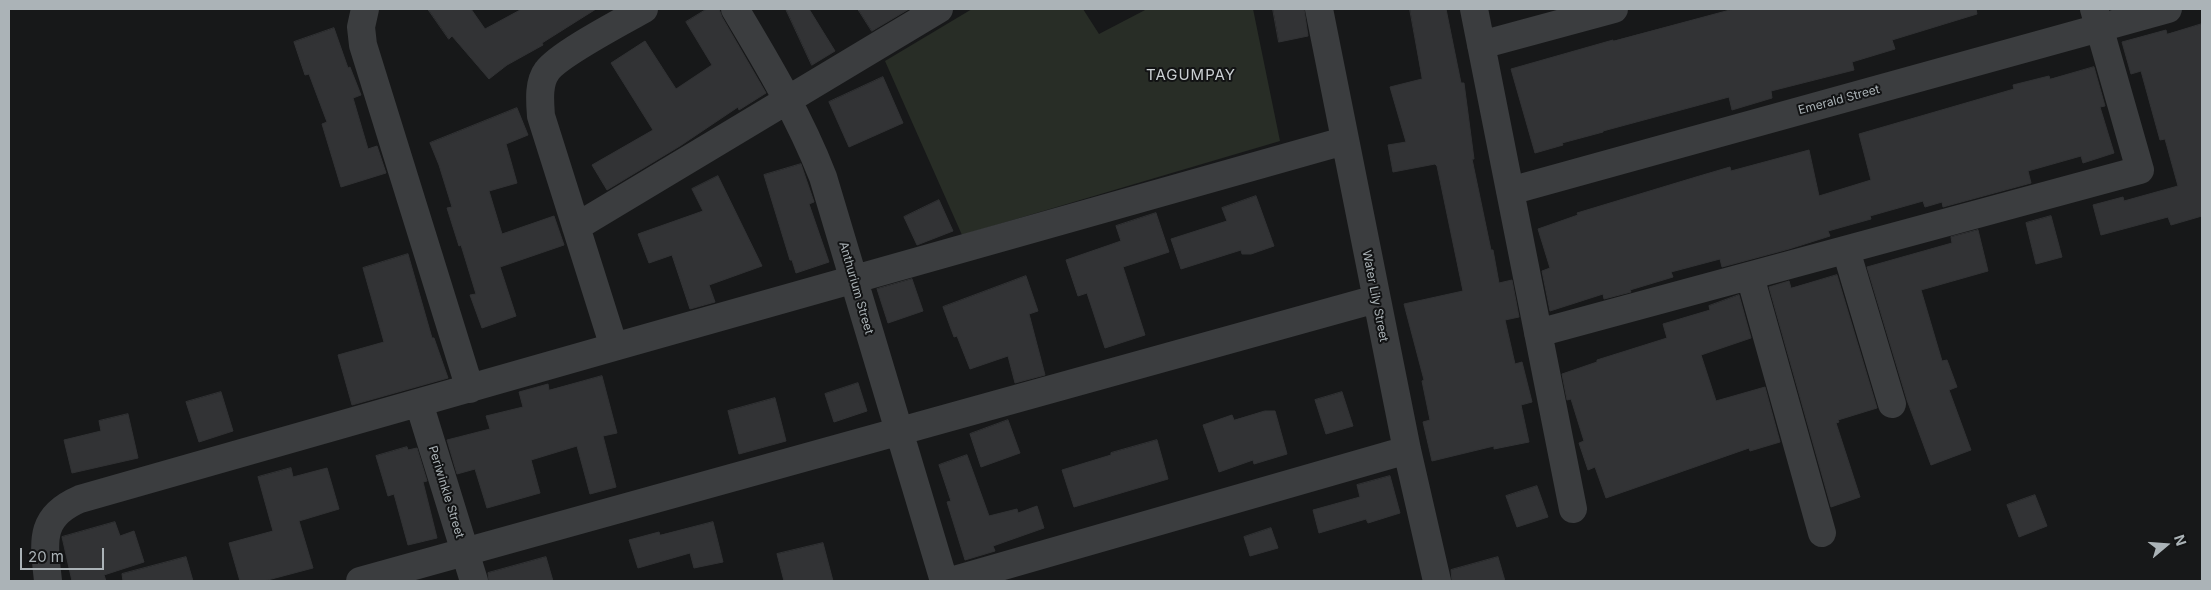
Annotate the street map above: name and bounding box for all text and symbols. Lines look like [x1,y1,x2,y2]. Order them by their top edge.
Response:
district label: TAGUMPAY [1145,66,1237,84]
street label: Emerald Street [1797,82,1881,118]
street label: Anthurium Street [836,240,876,336]
street label: Water Lily Street [1359,249,1391,343]
street label: Periwinkle Street [425,444,467,540]
north arrow [2141,520,2191,570]
text: N [2171,533,2190,548]
scale bar [22,538,106,570]
text: 20 m [28,547,64,566]

